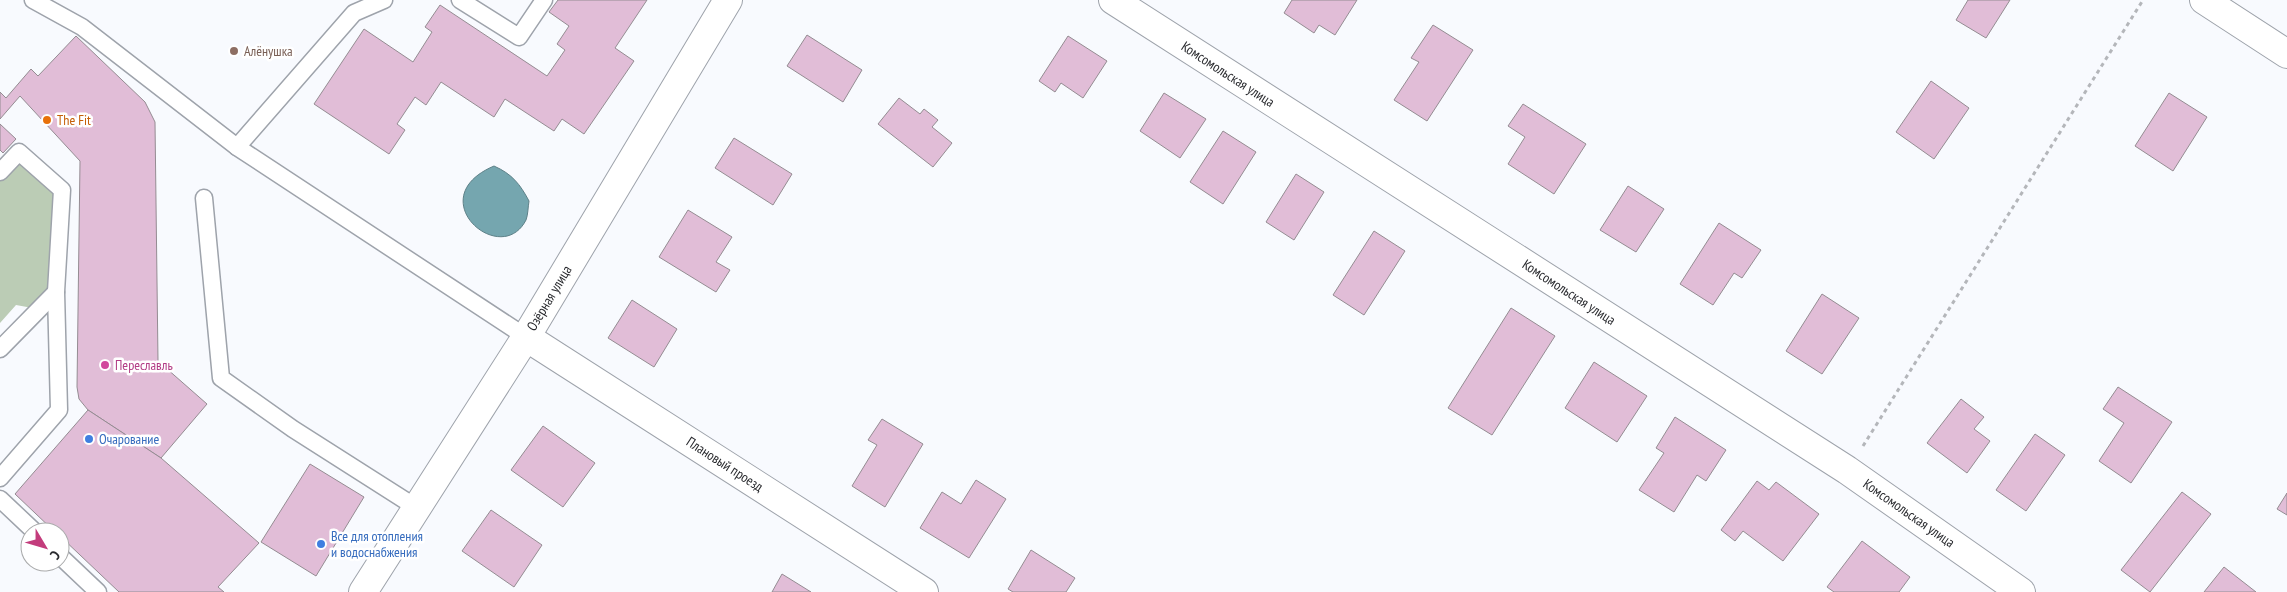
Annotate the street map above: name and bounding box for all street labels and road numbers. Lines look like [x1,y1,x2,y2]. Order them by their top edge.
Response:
street label: Комсомольская улица [1178,37,1278,111]
street label: Комсомольская улица [1519,255,1619,329]
street label: Озёрная улица [522,262,576,334]
street label: Плановый проезд [683,432,767,496]
street label: Комсомольская улица [1860,475,1958,551]

